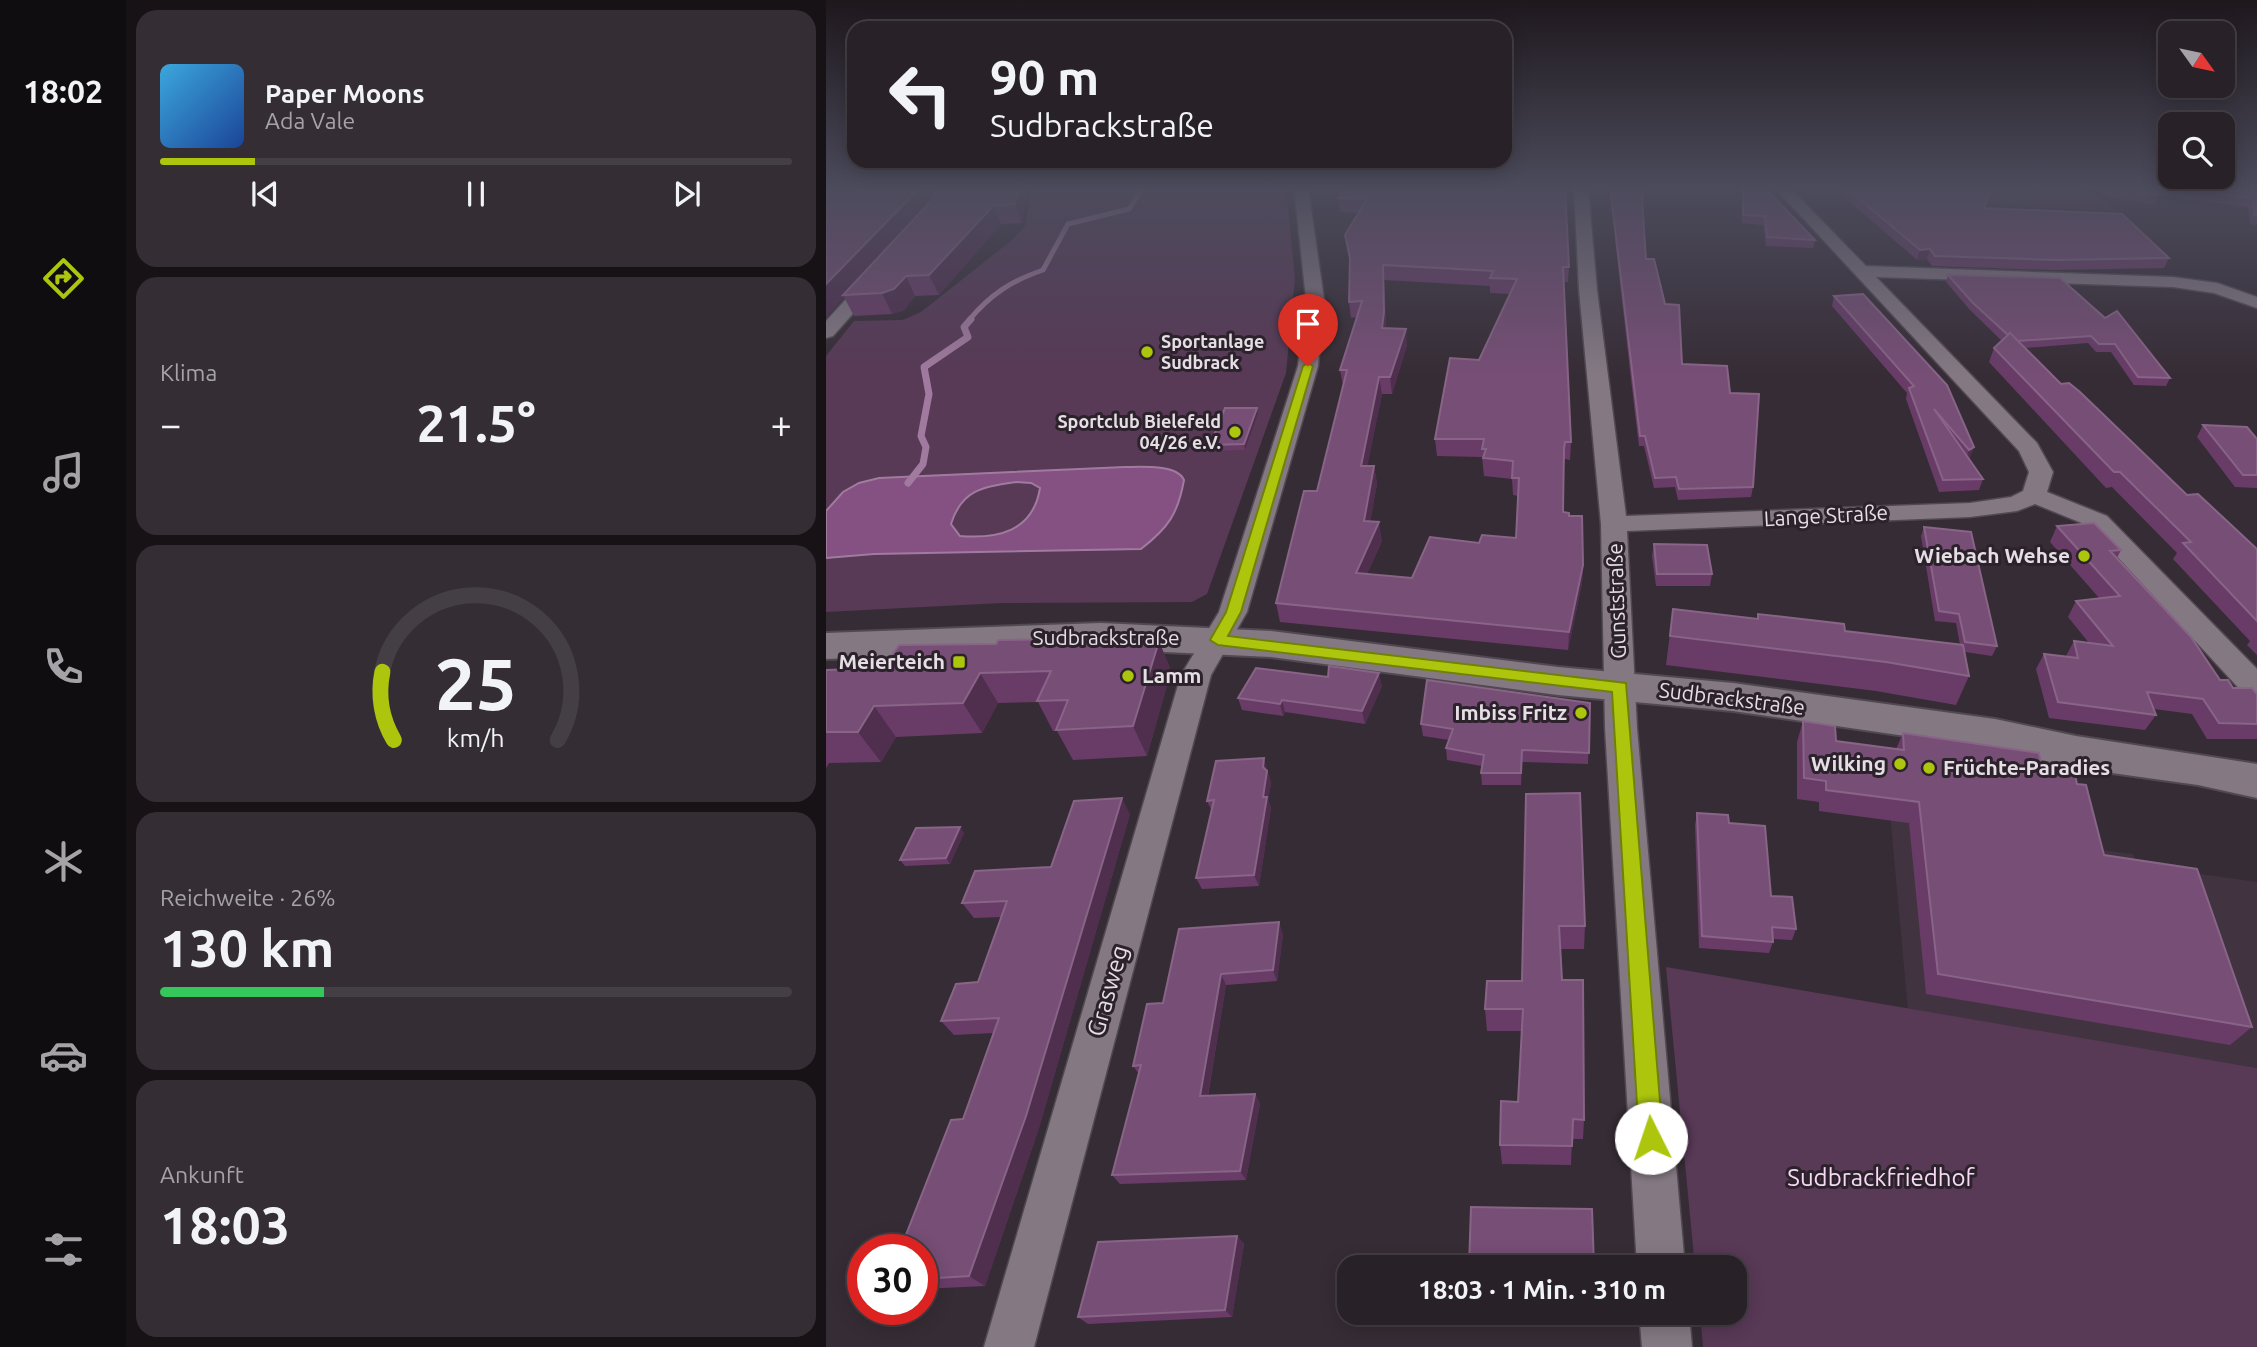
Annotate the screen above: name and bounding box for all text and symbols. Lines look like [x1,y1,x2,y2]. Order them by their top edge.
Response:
north arrow [2158,21,2235,98]
map controls [2158,21,2235,189]
icon: left [875,49,966,140]
text: 90 m [990,49,1099,104]
text: 18:02 [23,73,103,109]
text: Paper Moons [265,79,424,108]
text: Sudbrackstraße [990,107,1214,143]
text: Ada Vale [265,108,355,133]
button: search [2158,112,2235,189]
icon: previous [246,175,284,213]
icon: pause [457,175,495,213]
icon: next [668,175,706,213]
icon: directions [39,254,88,303]
pin [1278,294,1338,366]
icon: arrive [1289,305,1327,343]
place label: Sportanlage Sudbrack [1161,331,1264,372]
marker: Sportanlage Sudbrack [1139,344,1155,360]
text: Klima [160,360,217,385]
text: 21.5° [416,394,536,452]
text: − [160,403,181,445]
text: + [771,403,792,445]
place label: Sportclub Bielefeld 04/26 e.V. [1057,411,1221,452]
marker: Sportclub Bielefeld 04/26 e.V. [1227,424,1243,440]
icon: music [39,448,88,497]
street label: Lange Straße [1763,500,1889,530]
street label: Gunststraße [1602,543,1630,659]
place label: Wiebach Wehse [1914,543,2070,567]
marker: Wiebach Wehse [2076,548,2092,564]
street label: Sudbrackstraße [1032,625,1180,649]
icon: phone [39,642,88,691]
text: 25 [435,642,517,724]
place label: Meierteich [838,649,945,673]
marker: Meierteich [951,654,967,670]
place label: Lamm [1142,663,1201,687]
marker: Lamm [1120,668,1136,684]
street label: Sudbrackstraße [1658,677,1807,719]
place label: Imbiss Fritz [1454,700,1567,724]
marker: Imbiss Fritz [1573,705,1589,721]
text: km/h [447,723,505,751]
place label: Wilking [1811,751,1886,775]
place label: Früchte-Paradies [1943,755,2110,779]
marker: Wilking [1892,756,1908,772]
marker: Früchte-Paradies [1921,760,1937,776]
icon: climate [39,837,88,886]
text: Reichweite · 26% [160,885,336,910]
text: 130 km [160,919,334,977]
street label: Grasweg [1082,942,1133,1039]
icon: car [39,1031,88,1080]
position arrow [1614,1101,1688,1175]
text: Ankunft [160,1162,244,1187]
park label: Sudbrackfriedhof [1787,1164,1976,1191]
text: 18:03 [160,1196,290,1254]
icon: filters [39,1225,88,1274]
speed limit sign: 30 [847,1234,938,1325]
text: 18:03 · 1 Min. · 310 m [1418,1275,1666,1304]

